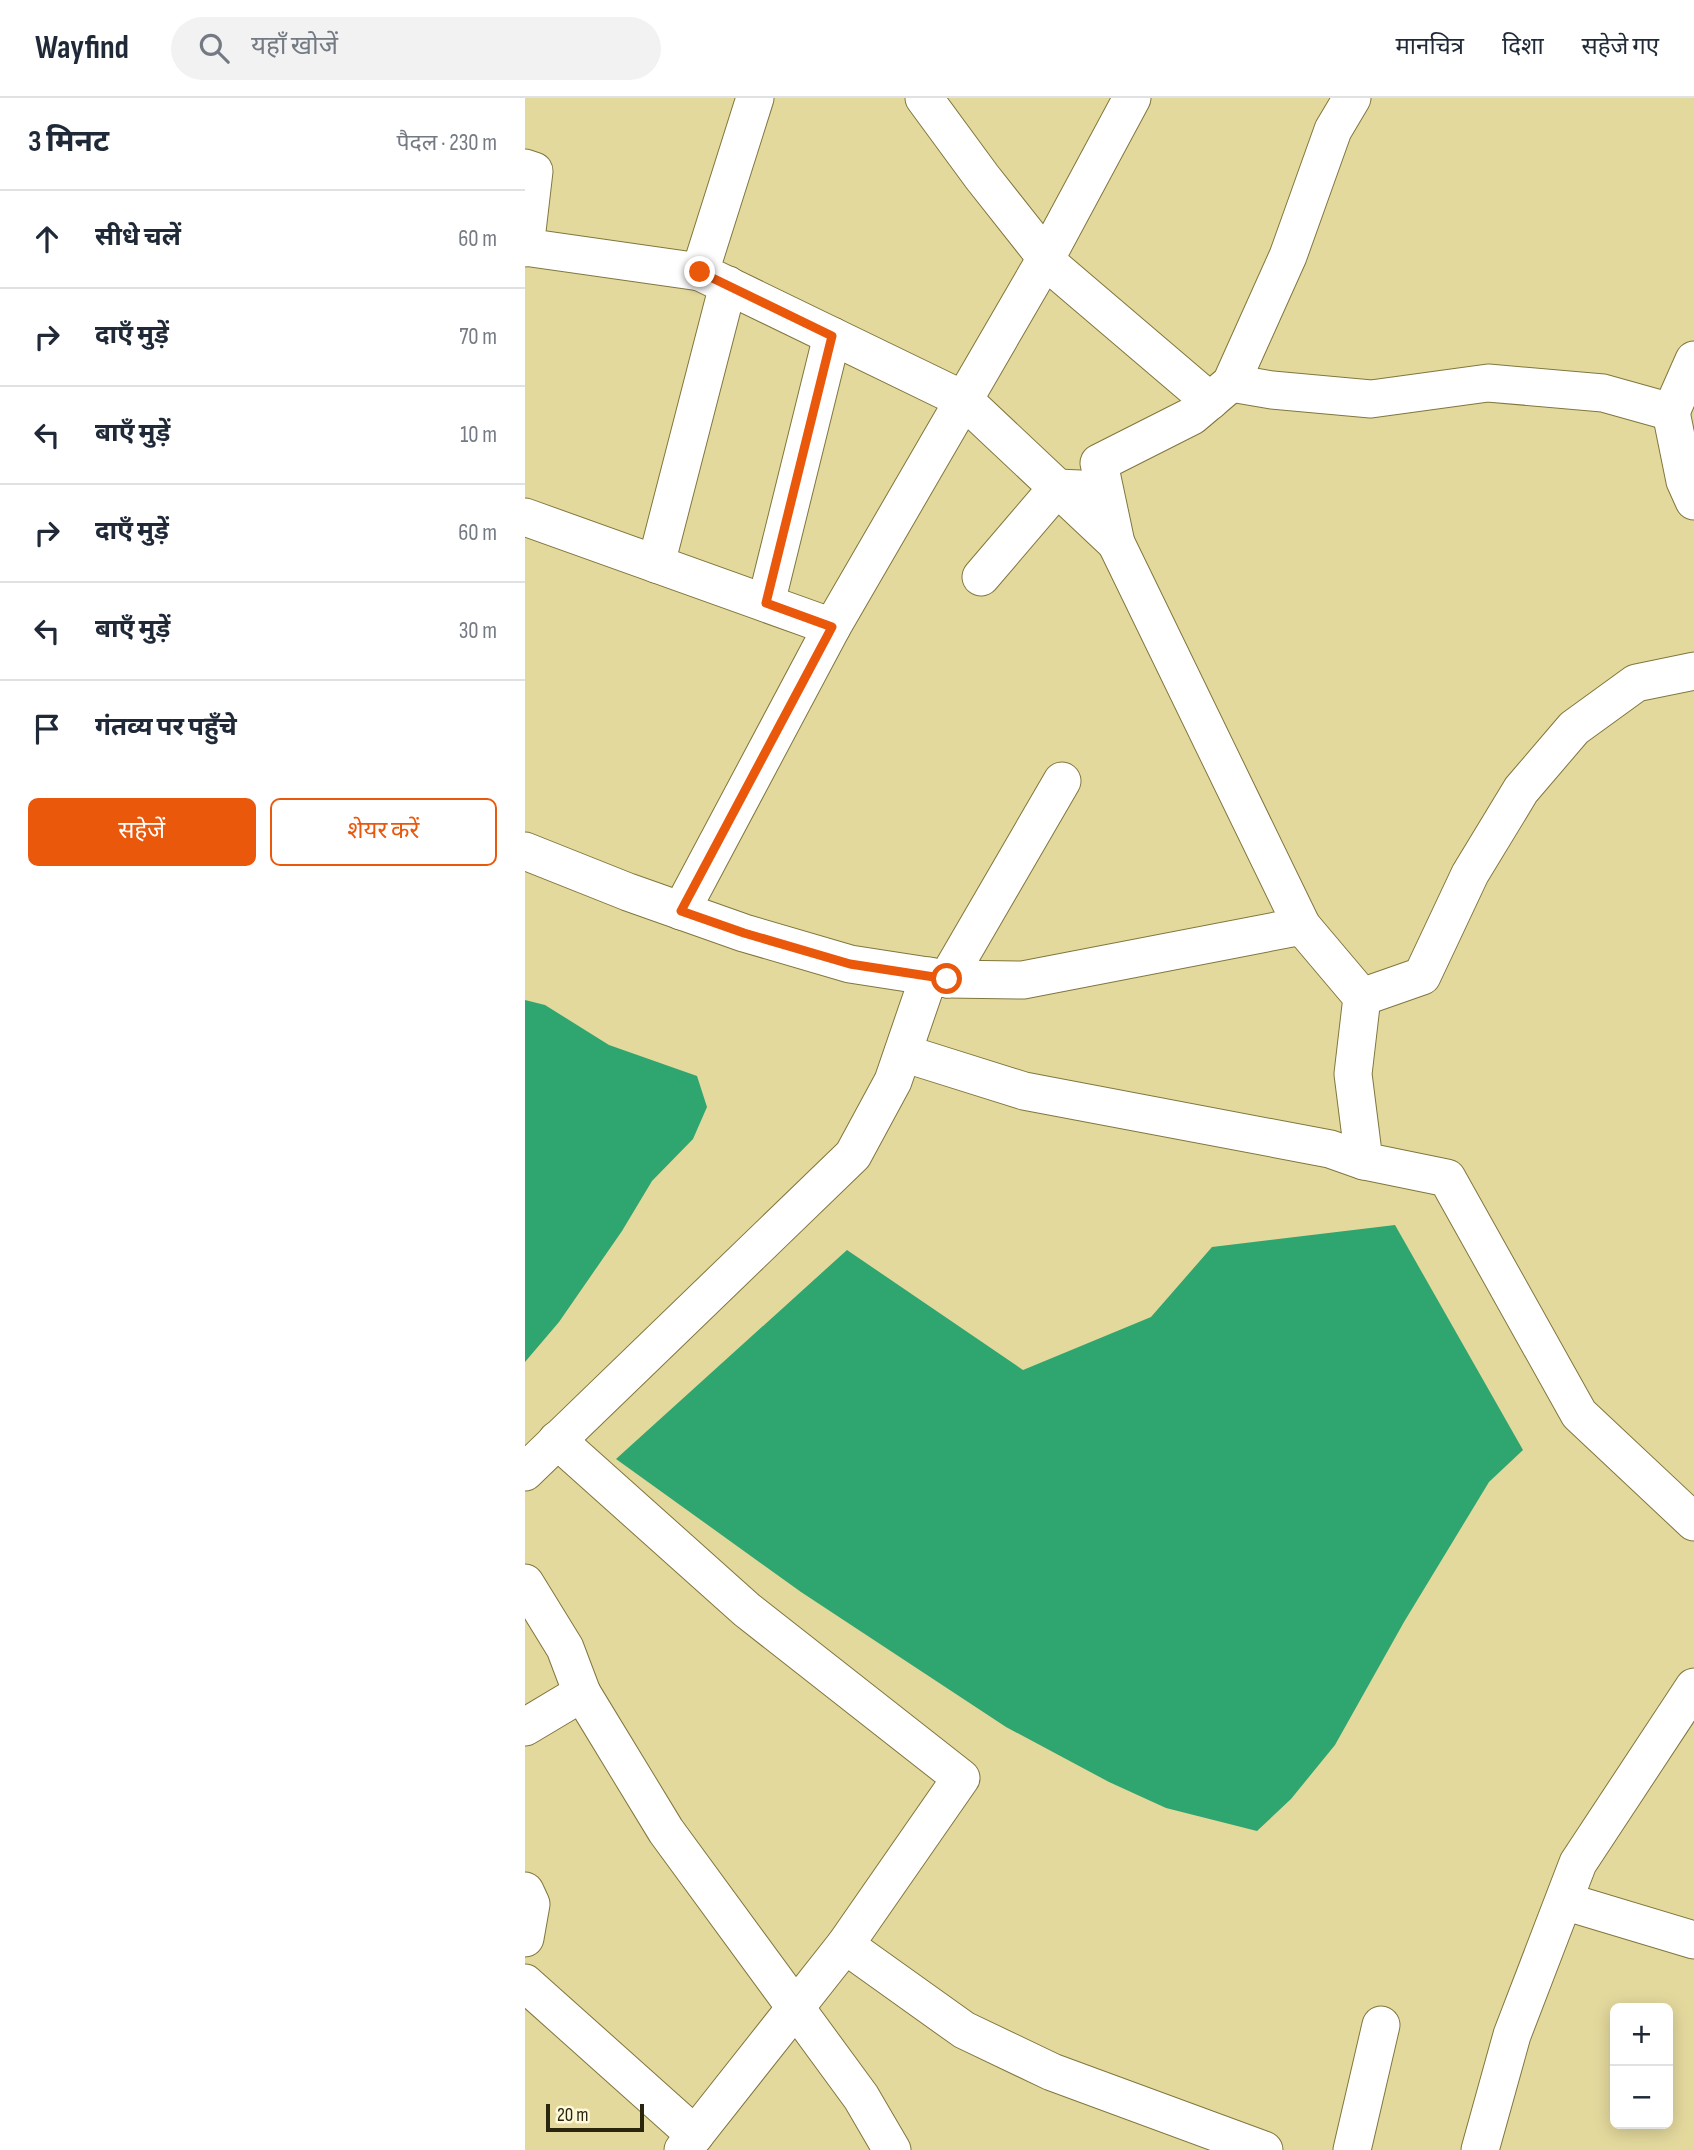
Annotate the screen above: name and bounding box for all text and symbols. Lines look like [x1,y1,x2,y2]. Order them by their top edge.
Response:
search box [171,17,661,80]
text: Wayfind [35,28,129,68]
icon: search [195,29,233,67]
text: यहाँ खोजें [251,31,338,62]
text: मानचित्र [1396,32,1464,61]
text: दिशा [1502,32,1544,61]
text: सहेजे गए [1582,32,1659,61]
text: 3 मिनट [28,124,109,160]
text: पैदल · 230 m [396,129,497,157]
icon: ahead [28,220,66,258]
text: सीधे चलें [95,222,181,253]
text: 60 m [458,225,497,253]
route end [684,256,715,287]
icon: right [28,318,66,356]
text: दाएँ मुड़ें [95,320,169,351]
text: 70 m [459,323,497,351]
icon: left [28,416,66,454]
text: बाएँ मुड़ें [95,418,170,449]
text: 10 m [460,421,497,449]
icon: right [28,514,66,552]
text: दाएँ मुड़ें [95,516,169,547]
text: 60 m [458,519,497,547]
icon: left [28,612,66,650]
text: बाएँ मुड़ें [95,614,170,645]
text: 30 m [459,617,497,645]
icon: arrive [28,710,66,748]
text: गंतव्य पर पहुँचे [95,712,237,743]
button: सहेजें [28,798,256,866]
button: शेयर करें [270,798,497,866]
route start [931,963,962,994]
map controls [1610,2003,1673,2129]
button: + [1610,2003,1673,2066]
button: − [1610,2066,1673,2129]
scale bar [546,2101,644,2133]
text: 20 m [557,2104,589,2127]

